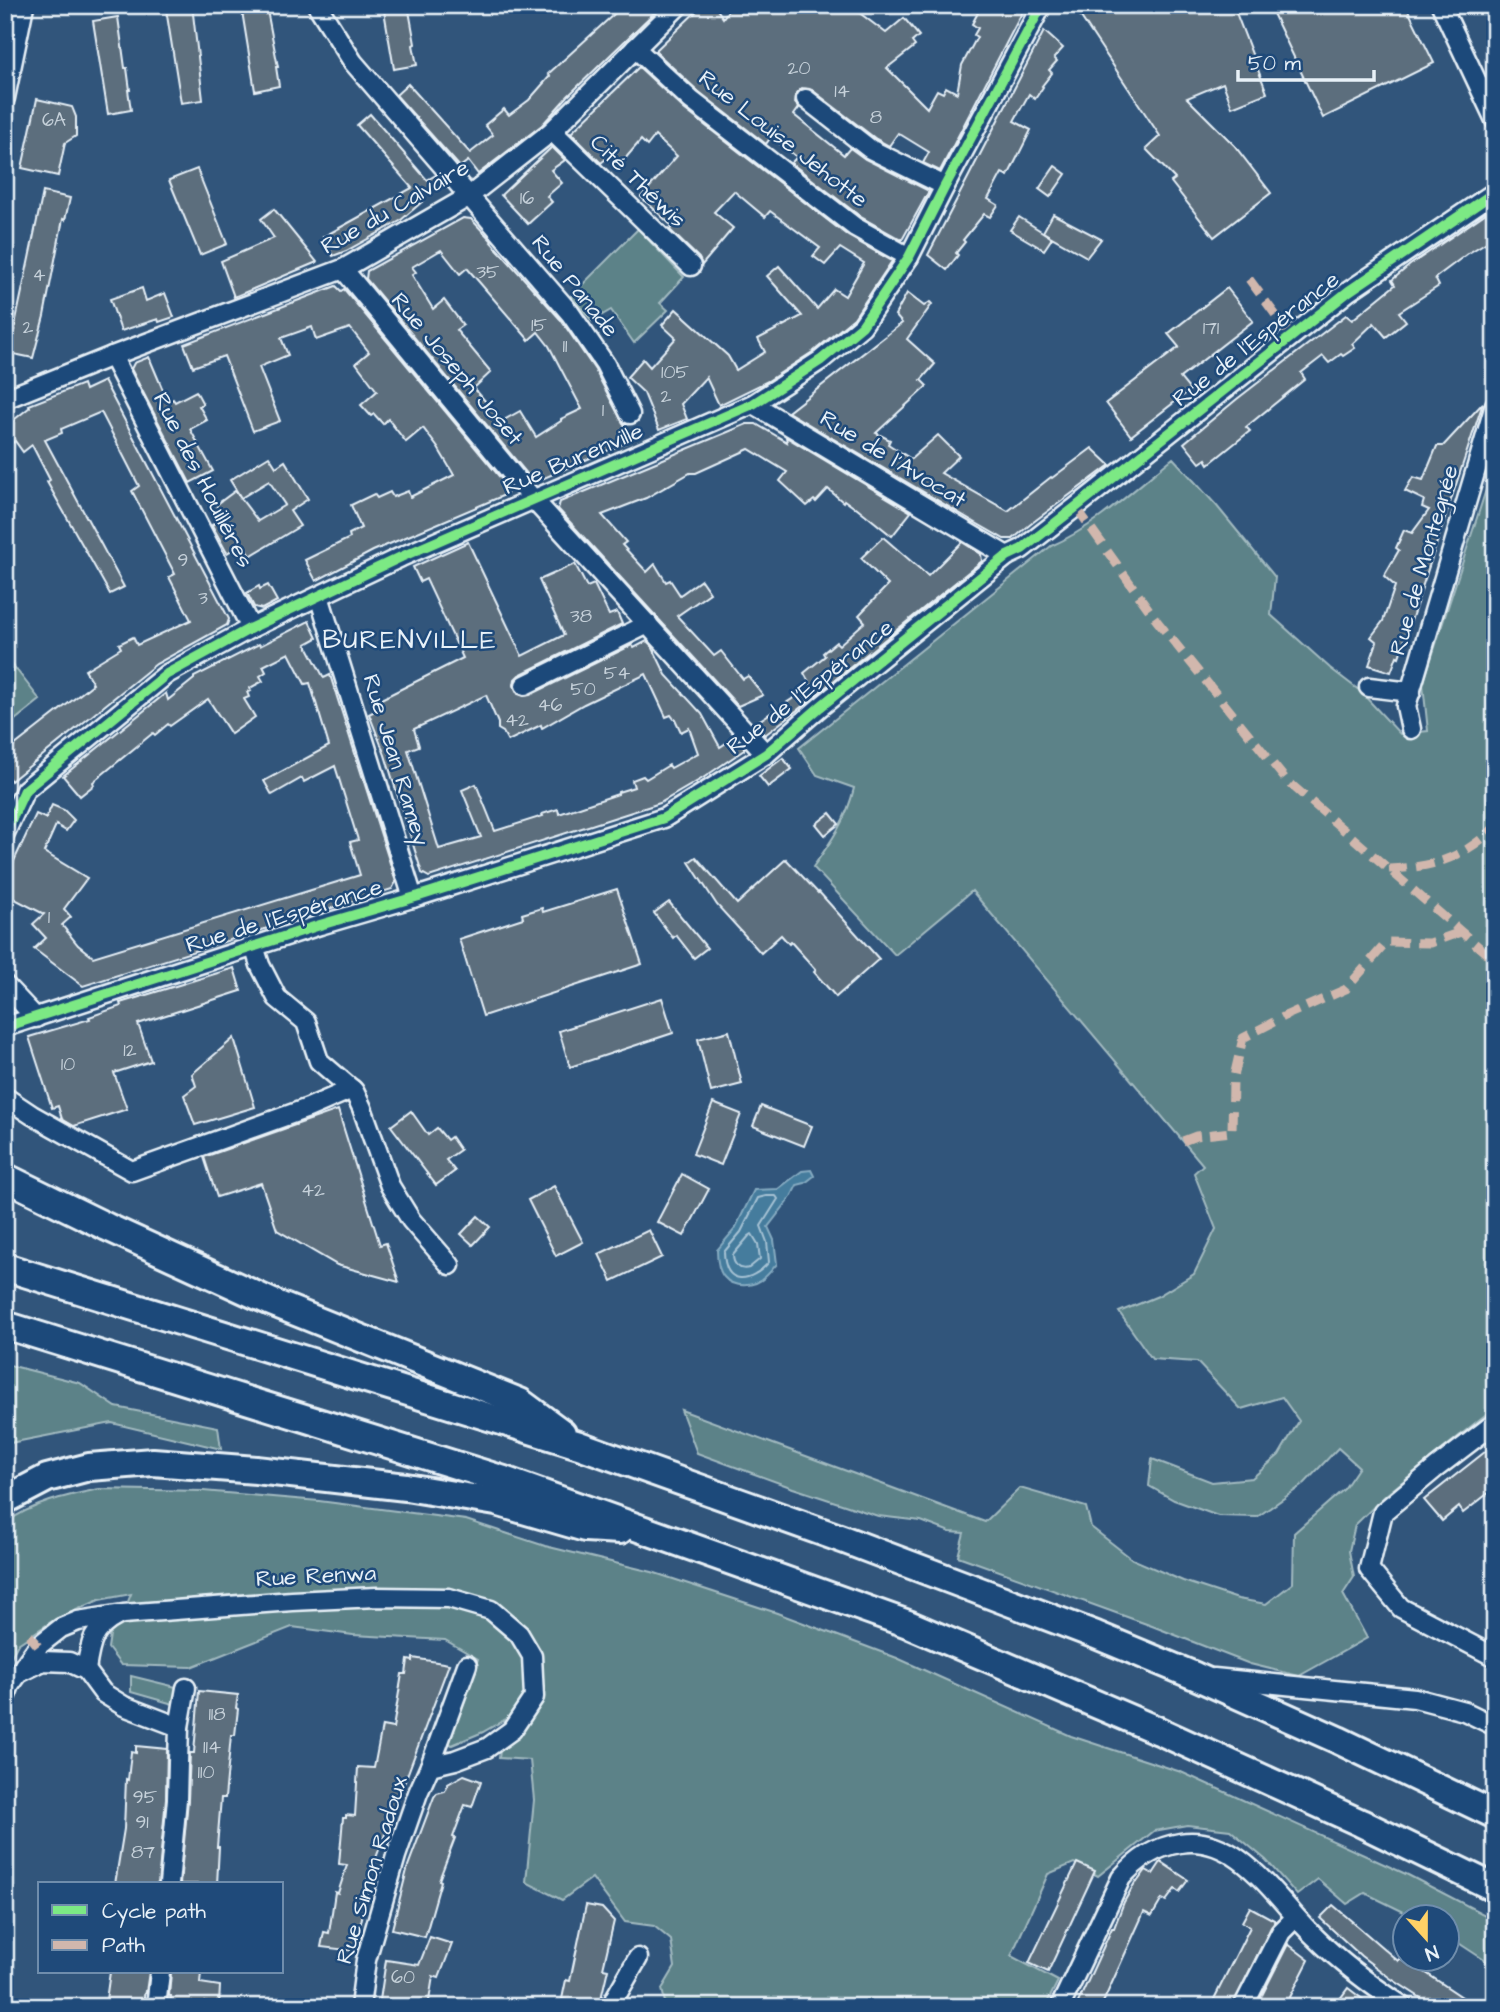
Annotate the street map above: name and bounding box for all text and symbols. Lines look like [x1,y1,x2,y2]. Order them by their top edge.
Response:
scale bar [1238,38,1374,82]
text: 50 m [1248,49,1302,78]
house number: 20 [788,55,810,82]
street label: Rue Louise Jehotte [692,63,874,215]
house number: 14 [834,78,850,105]
house number: 8 [870,104,882,131]
house number: 6A [42,107,66,134]
street label: Cité Théwis [583,127,693,235]
street label: Rue du Calvaire [315,152,475,262]
house number: 16 [520,185,534,212]
street label: Rue Panade [524,228,626,344]
house number: 35 [476,259,500,286]
house number: 4 [33,262,46,289]
street label: Rue de l'Espérance [1166,264,1346,414]
street label: Rue Joseph Joset [383,286,531,453]
house number: 15 [531,312,547,339]
house number: 2 [23,314,34,341]
house number: 171 [1203,315,1220,342]
house number: 11 [563,333,568,360]
house number: 105 [661,359,689,386]
house number: 2 [661,383,672,410]
street label: Rue des Houilléres [145,387,261,573]
house number: 1 [602,397,605,424]
street label: Rue de l'Avocat [814,403,973,516]
street label: Rue Burenville [498,415,648,503]
street label: Rue de Montegnée [1382,461,1467,659]
house number: 9 [178,547,188,574]
house number: 3 [198,585,208,612]
house number: 38 [570,603,592,630]
street label: Rue de l'Espérance [720,612,900,762]
district label: BURENVILLE [323,622,497,658]
house number: 54 [604,660,630,687]
street label: Rue Jean Ramey [354,670,437,850]
house number: 50 [570,676,596,703]
house number: 46 [538,692,563,719]
house number: 42 [505,707,529,734]
street label: Rue de l'Espérance [182,871,386,961]
house number: 1 [48,904,51,931]
house number: 12 [123,1037,137,1064]
house number: 10 [61,1051,75,1078]
house number: 42 [301,1177,325,1204]
street label: Rue Renwa [255,1557,377,1595]
house number: 118 [208,1701,226,1728]
house number: 114 [203,1734,221,1761]
house number: 110 [198,1759,214,1786]
street label: Rue Simon Radoux [328,1772,416,1968]
house number: 95 [133,1784,158,1811]
house number: 91 [135,1809,149,1836]
house number: 87 [131,1839,155,1866]
legend [38,1882,284,1974]
text: Cycle path [102,1897,207,1928]
north arrow [1392,1904,1462,1974]
text: Path [102,1931,146,1960]
text: N [1421,1938,1442,1967]
house number: 60 [391,1964,415,1991]

